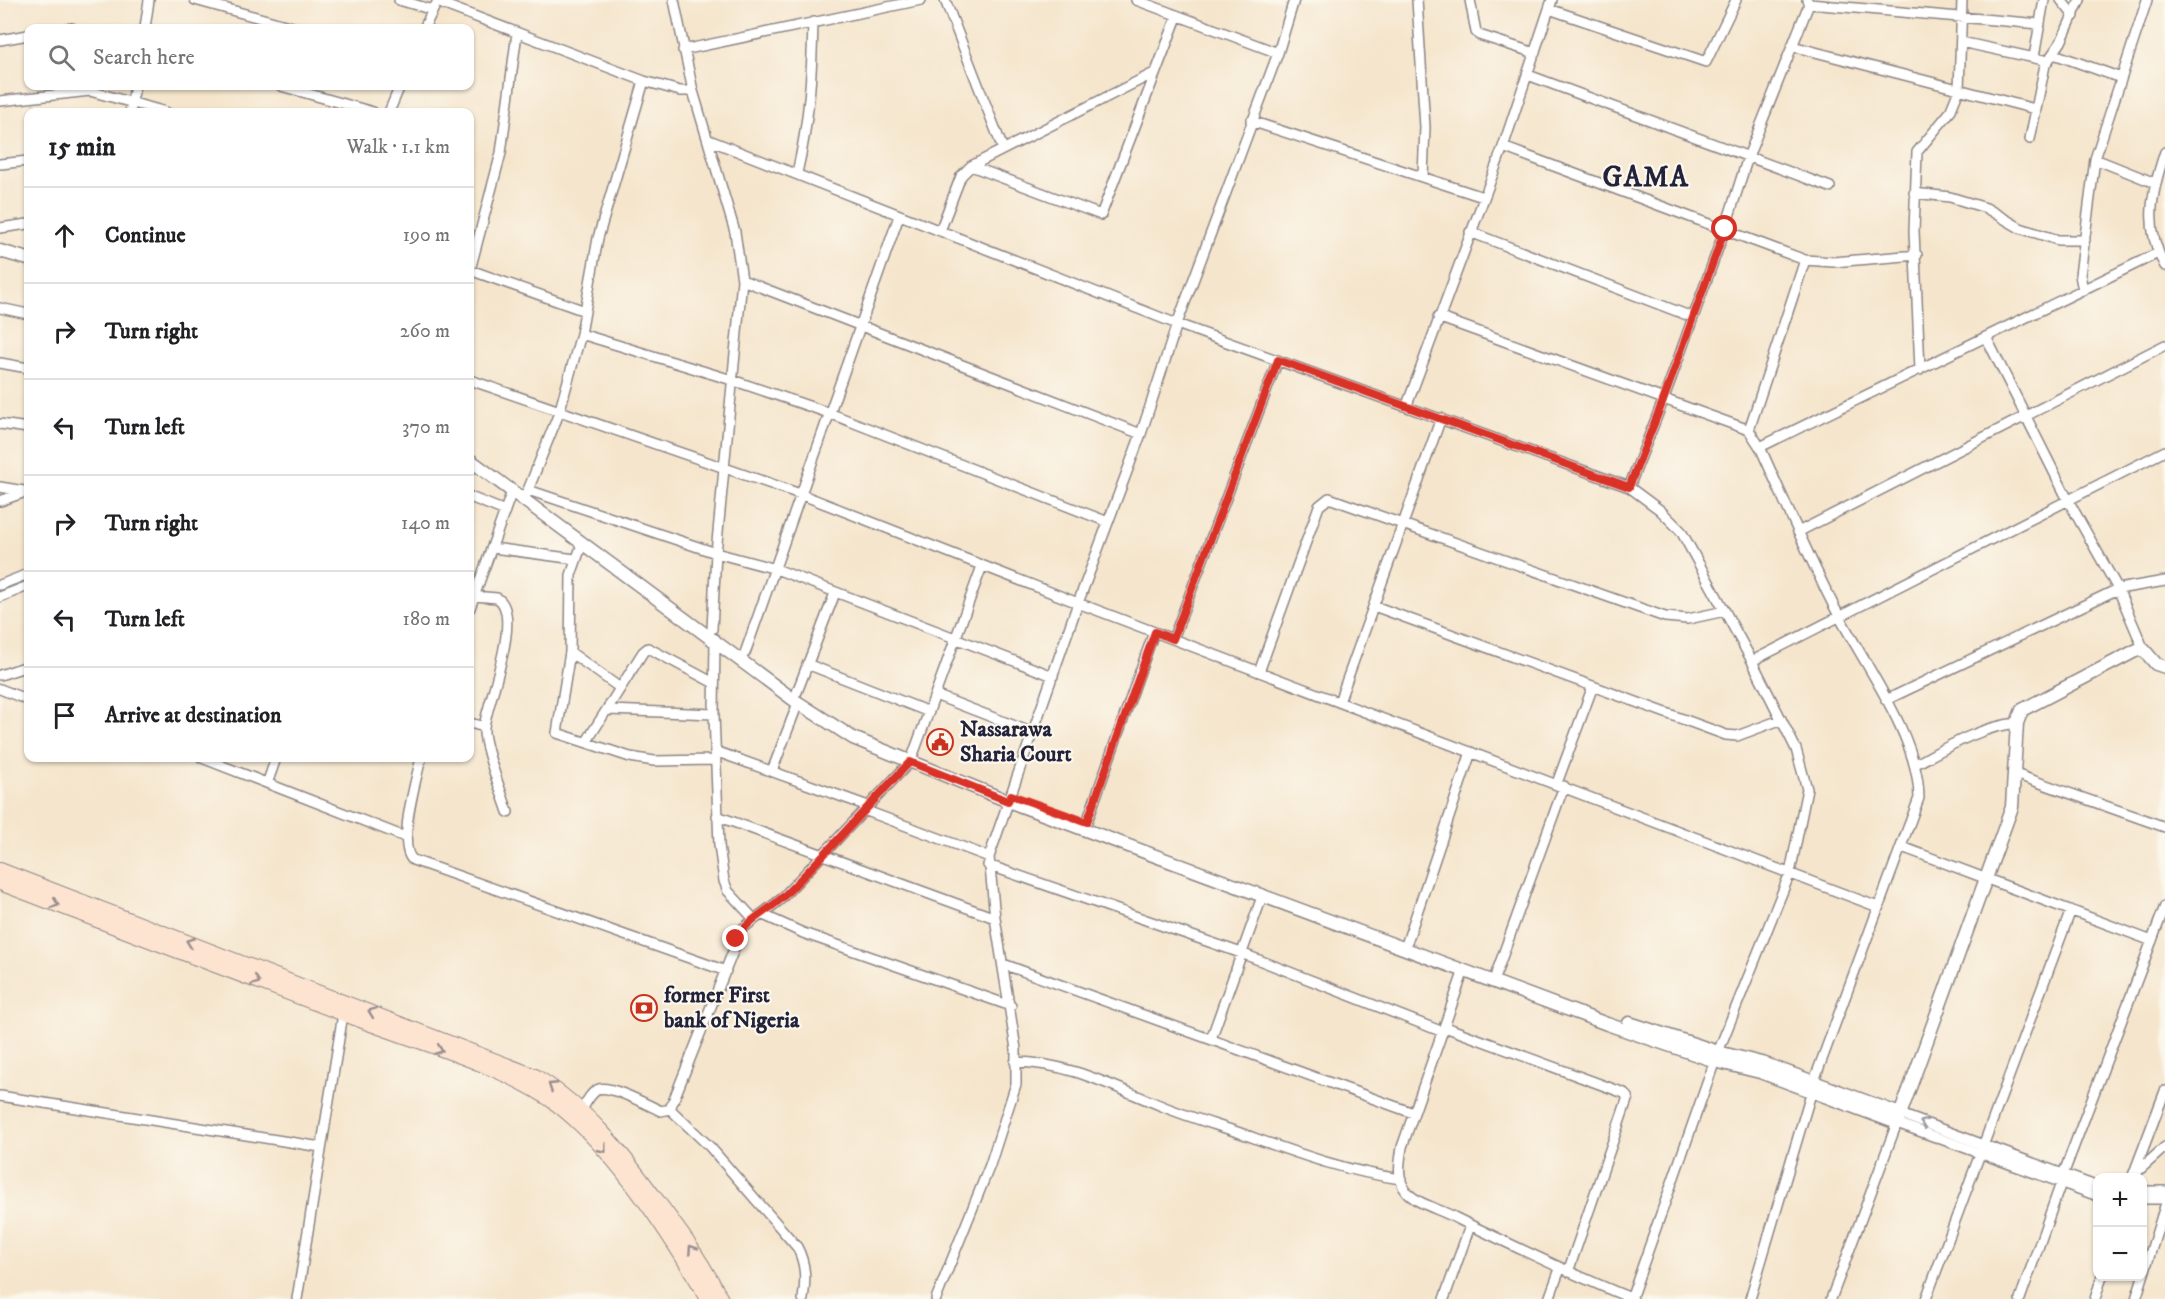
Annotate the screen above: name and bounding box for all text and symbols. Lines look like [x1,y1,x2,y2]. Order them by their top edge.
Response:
search box [24,24,474,90]
icon: search [45,41,78,74]
text: Search here [93,44,195,71]
text: 15 min [48,131,116,164]
text: Walk · 1.1 km [346,135,450,160]
district label: GAMA [1603,160,1689,195]
route start [1711,215,1737,241]
icon: ahead [48,219,81,252]
text: Continue [105,222,186,249]
text: 190 m [403,223,450,248]
icon: right [48,315,81,348]
text: Turn right [105,318,198,345]
text: 260 m [400,319,450,344]
icon: left [48,411,81,444]
text: Turn left [105,414,185,441]
text: 370 m [402,415,450,440]
icon: right [48,507,81,540]
text: Turn right [105,510,198,537]
text: 140 m [401,511,450,536]
icon: left [48,603,81,636]
text: Turn left [105,606,185,633]
text: 180 m [403,607,450,632]
icon: arrive [48,699,81,732]
text: Arrive at destination [105,702,282,729]
place label: Nassarawa Sharia Court [960,716,1072,768]
public building icon: Nassarawa Sharia Court [925,727,955,757]
one-way arrow [49,896,59,909]
route end [722,925,748,951]
one-way arrow [185,937,196,949]
one-way arrow [251,973,261,986]
place label: former First bank of Nigeria [663,982,800,1034]
bank icon: former First bank of Nigeria [629,993,659,1023]
one-way arrow [367,1006,378,1019]
one-way arrow [433,1042,444,1055]
one-way arrow [547,1082,558,1093]
one-way arrow [1920,1118,1931,1130]
one-way arrow [596,1142,607,1153]
map controls [2093,1173,2147,1281]
button: + [2093,1173,2147,1227]
button: − [2093,1227,2147,1281]
one-way arrow [688,1244,699,1255]

